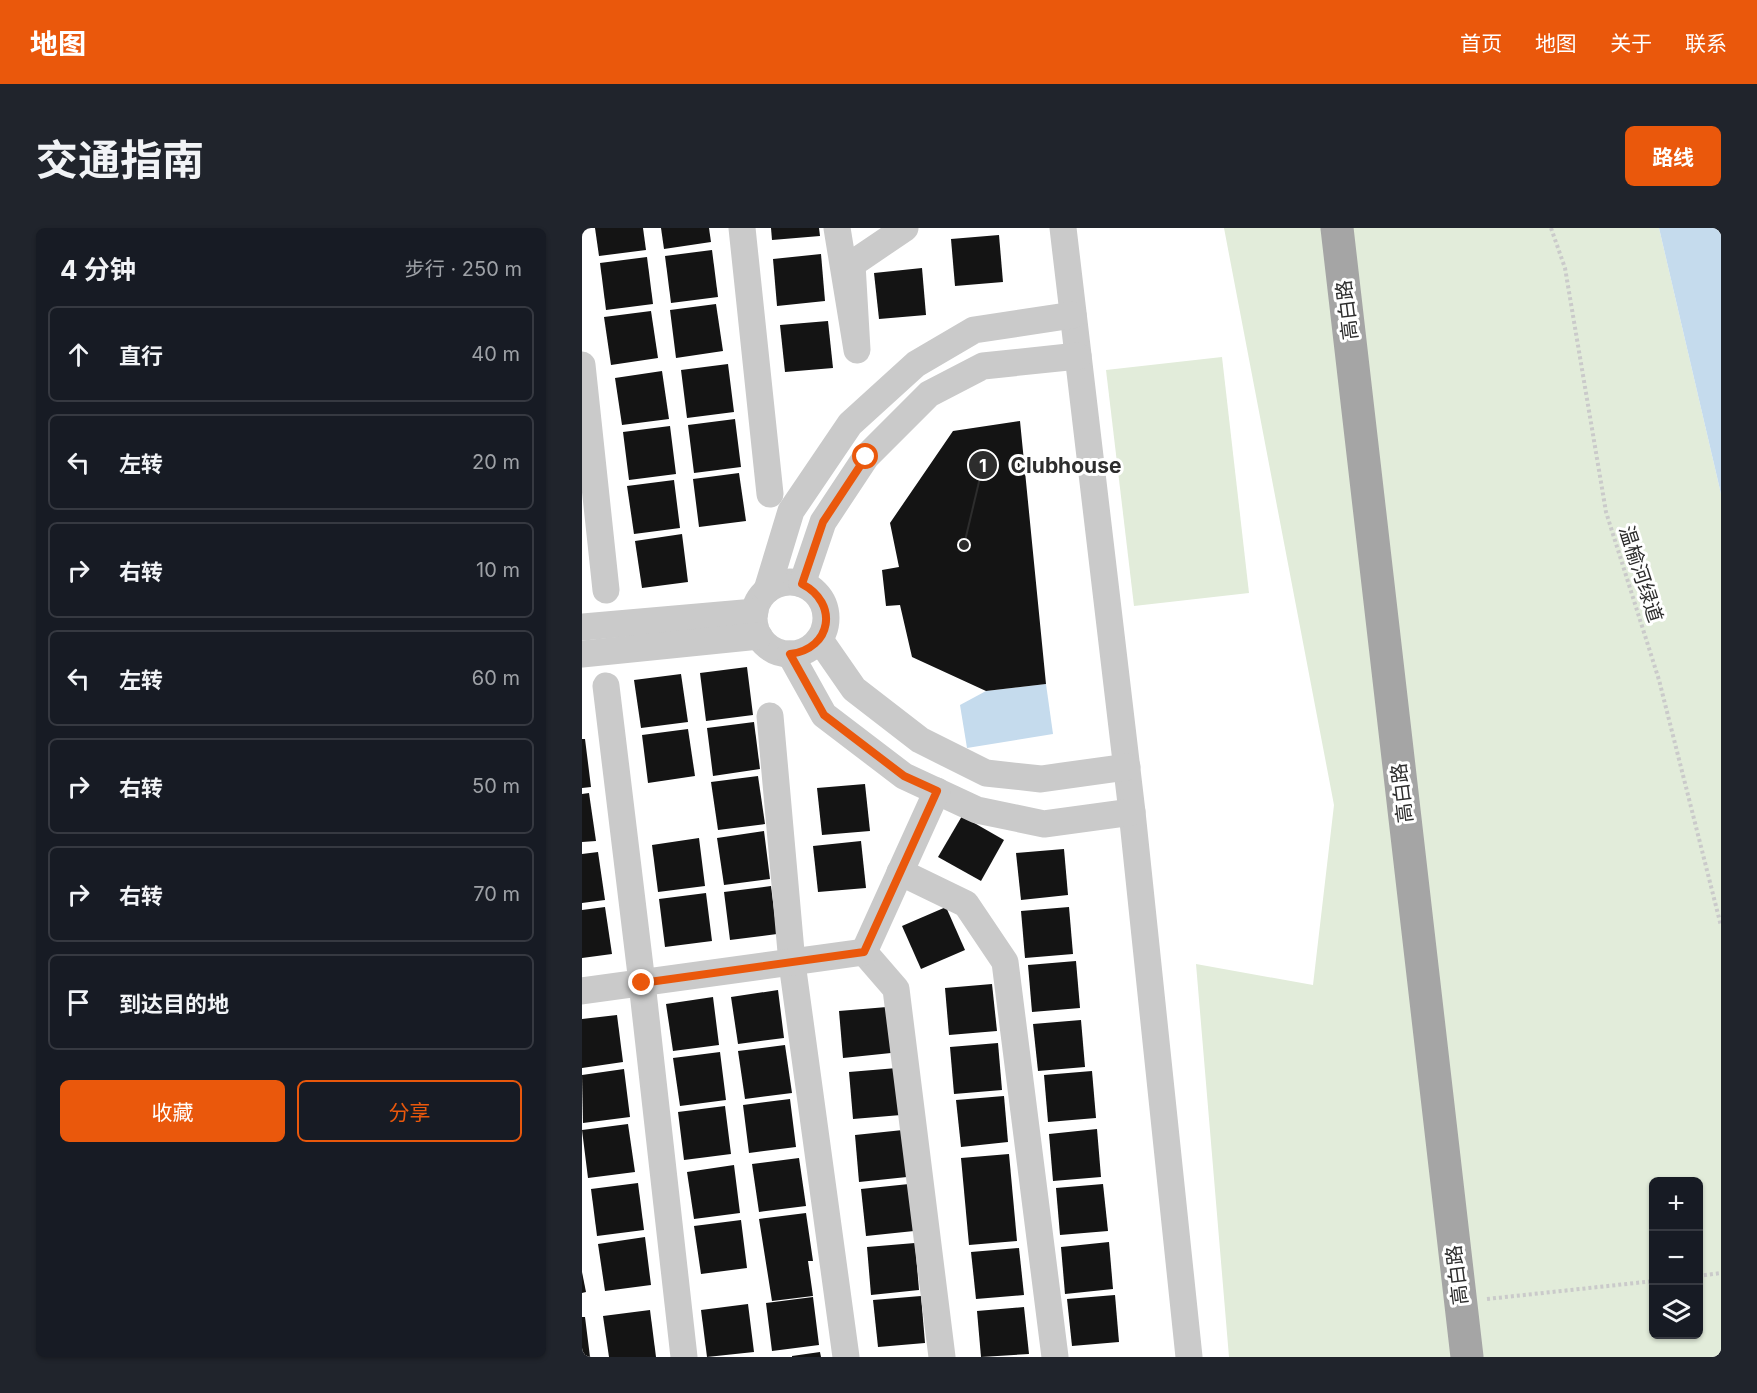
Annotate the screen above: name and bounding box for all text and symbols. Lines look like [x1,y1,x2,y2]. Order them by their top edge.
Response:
text: 地图 [30,27,86,61]
text: 首页 [1460,31,1502,56]
text: 地图 [1535,31,1577,56]
text: 关于 [1610,31,1652,56]
text: 联系 [1685,31,1727,56]
button: 路线 [1625,126,1721,186]
text: 交通指南 [36,134,204,185]
text: 4 分钟 [60,254,136,285]
text: 步行 · 250 m [405,257,522,281]
street label: 高白路 [1331,279,1363,341]
icon: ahead [62,338,95,371]
text: 40 m [471,342,520,366]
text: 直行 [119,343,163,369]
route start [852,443,878,469]
icon: left [62,446,95,479]
callout: Clubhouse [968,446,1133,485]
text: 20 m [472,450,520,474]
text: 左转 [119,451,163,477]
text: Clubhouse [1011,453,1121,478]
text: 1 [979,455,987,476]
street label: 温榆河绿道 [1614,523,1668,625]
icon: right [62,554,95,587]
text: 10 m [476,558,520,582]
text: 右转 [119,559,163,585]
icon: left [62,662,95,695]
text: 60 m [472,666,520,690]
text: 左转 [119,667,163,693]
street label: 高白路 [1386,762,1418,824]
icon: right [62,770,95,803]
text: 50 m [472,774,520,798]
text: 右转 [119,775,163,801]
icon: right [62,878,95,911]
text: 70 m [473,882,520,906]
text: 右转 [119,883,163,909]
route end [628,969,654,995]
icon: arrive [62,986,95,1019]
text: 到达目的地 [119,991,229,1017]
button: 收藏 [60,1080,285,1142]
button: 分享 [297,1080,522,1142]
map controls [1649,1177,1703,1339]
button: + [1649,1177,1703,1231]
button: − [1649,1231,1703,1285]
street label: 高白路 [1441,1244,1473,1306]
button: layers [1649,1285,1703,1339]

